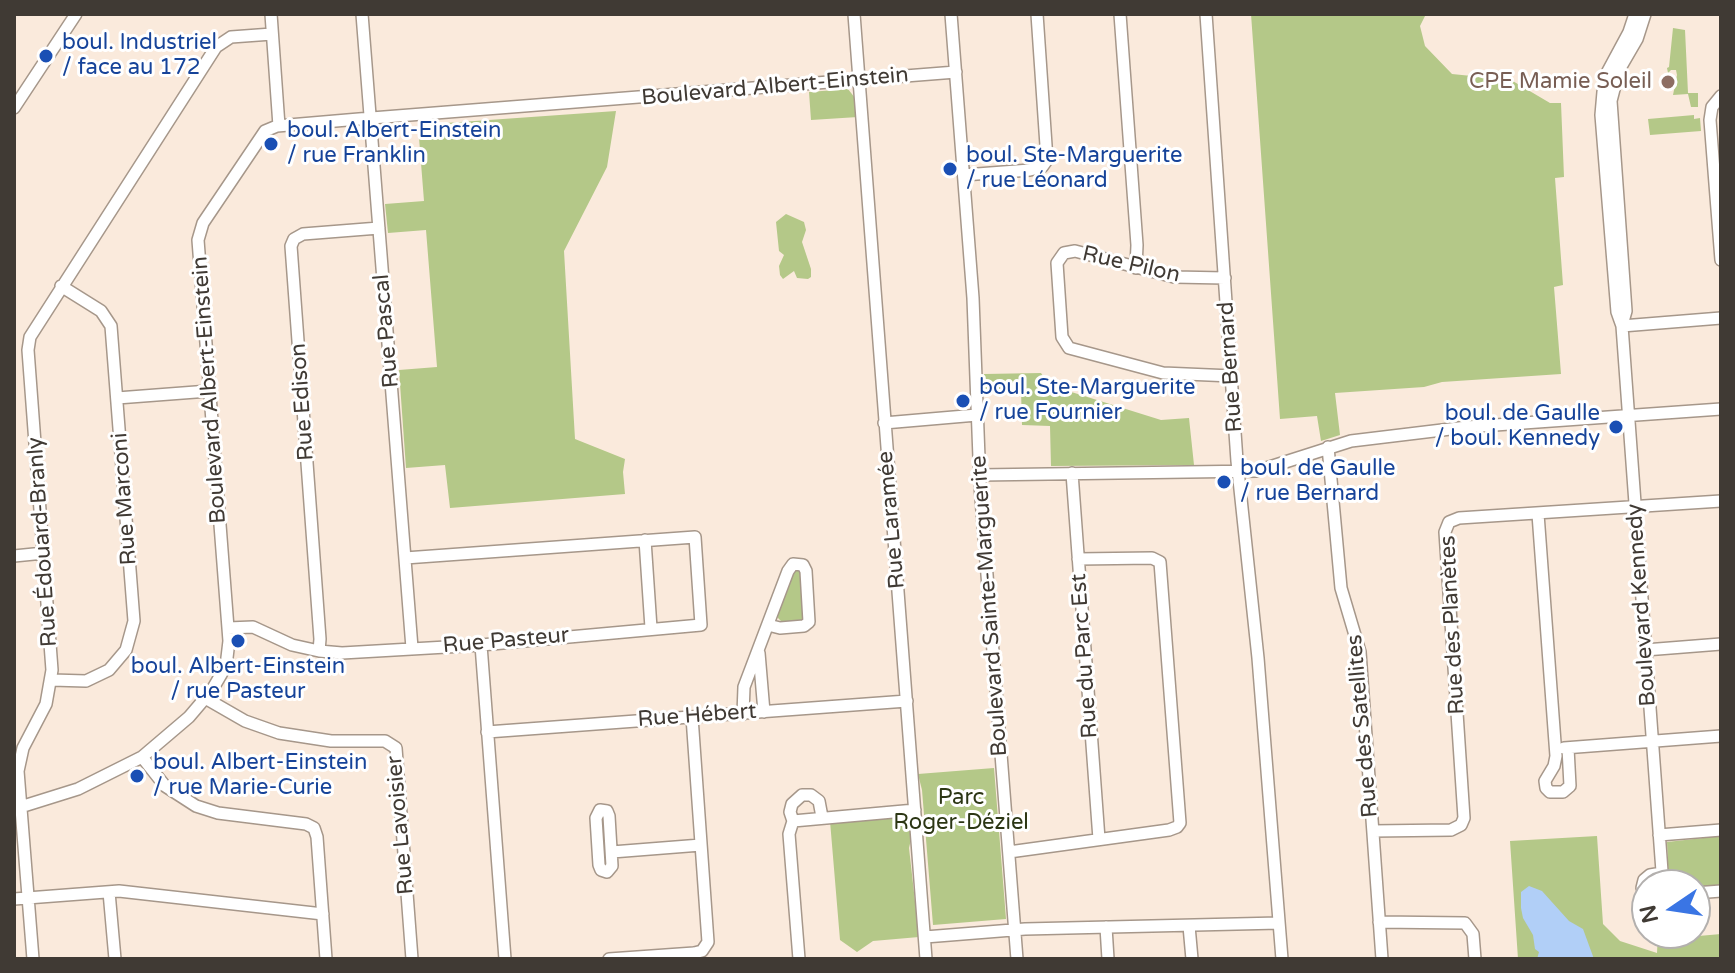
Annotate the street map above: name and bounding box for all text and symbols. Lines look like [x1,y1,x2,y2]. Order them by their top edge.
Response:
place label: boul. Industriel / face au 172 [62,30,217,82]
marker: boul. Industriel / face au 172 [37,47,55,65]
street label: Boulevard Albert-Einstein [640,62,910,112]
place label: CPE Mamie Soleil [1469,69,1652,95]
marker: CPE Mamie Soleil [1659,73,1677,91]
place label: boul. Albert-Einstein / rue Franklin [287,118,501,170]
marker: boul. Albert-Einstein / rue Franklin [262,135,280,153]
place label: boul. Ste-Marguerite / rue Léonard [966,143,1182,194]
marker: boul. Ste-Marguerite / rue Léonard [941,160,959,178]
street label: Rue Pilon [1080,241,1182,289]
street label: Boulevard Albert-Einstein [187,255,233,525]
street label: Rue Pascal [369,273,405,389]
street label: Rue Bernard [1213,301,1249,433]
street label: Rue Edison [286,342,320,462]
place label: boul. Ste-Marguerite / rue Fournier [979,375,1195,426]
marker: boul. Ste-Marguerite / rue Fournier [954,392,972,410]
place label: boul. de Gaulle / boul. Kennedy [1435,401,1600,452]
marker: boul. de Gaulle / boul. Kennedy [1607,418,1625,436]
street label: Rue Marconi [107,432,143,566]
street label: Rue Édouard-Branly [23,436,63,648]
street label: Rue Laramée [873,450,911,590]
street label: Boulevard Sainte-Marguerite [966,455,1014,757]
place label: boul. de Gaulle / rue Bernard [1240,456,1395,508]
marker: boul. de Gaulle / rue Bernard [1215,473,1233,491]
street label: Boulevard Kennedy [1622,503,1662,707]
street label: Rue des Planètes [1435,535,1471,715]
street label: Rue du Parc Est [1066,573,1104,739]
street label: Rue Pasteur [442,622,570,660]
marker: boul. Albert-Einstein / rue Pasteur [229,632,247,650]
street label: Rue des Satellites [1342,633,1384,819]
place label: boul. Albert-Einstein / rue Pasteur [131,654,345,706]
street label: Rue Hébert [637,699,757,733]
place label: boul. Albert-Einstein / rue Marie-Curie [153,750,367,802]
street label: Rue Lavoisier [382,754,420,896]
marker: boul. Albert-Einstein / rue Marie-Curie [128,767,146,785]
park label: Parc Roger-Déziel [893,785,1029,836]
north arrow [1631,869,1711,949]
text: N [1635,902,1664,925]

